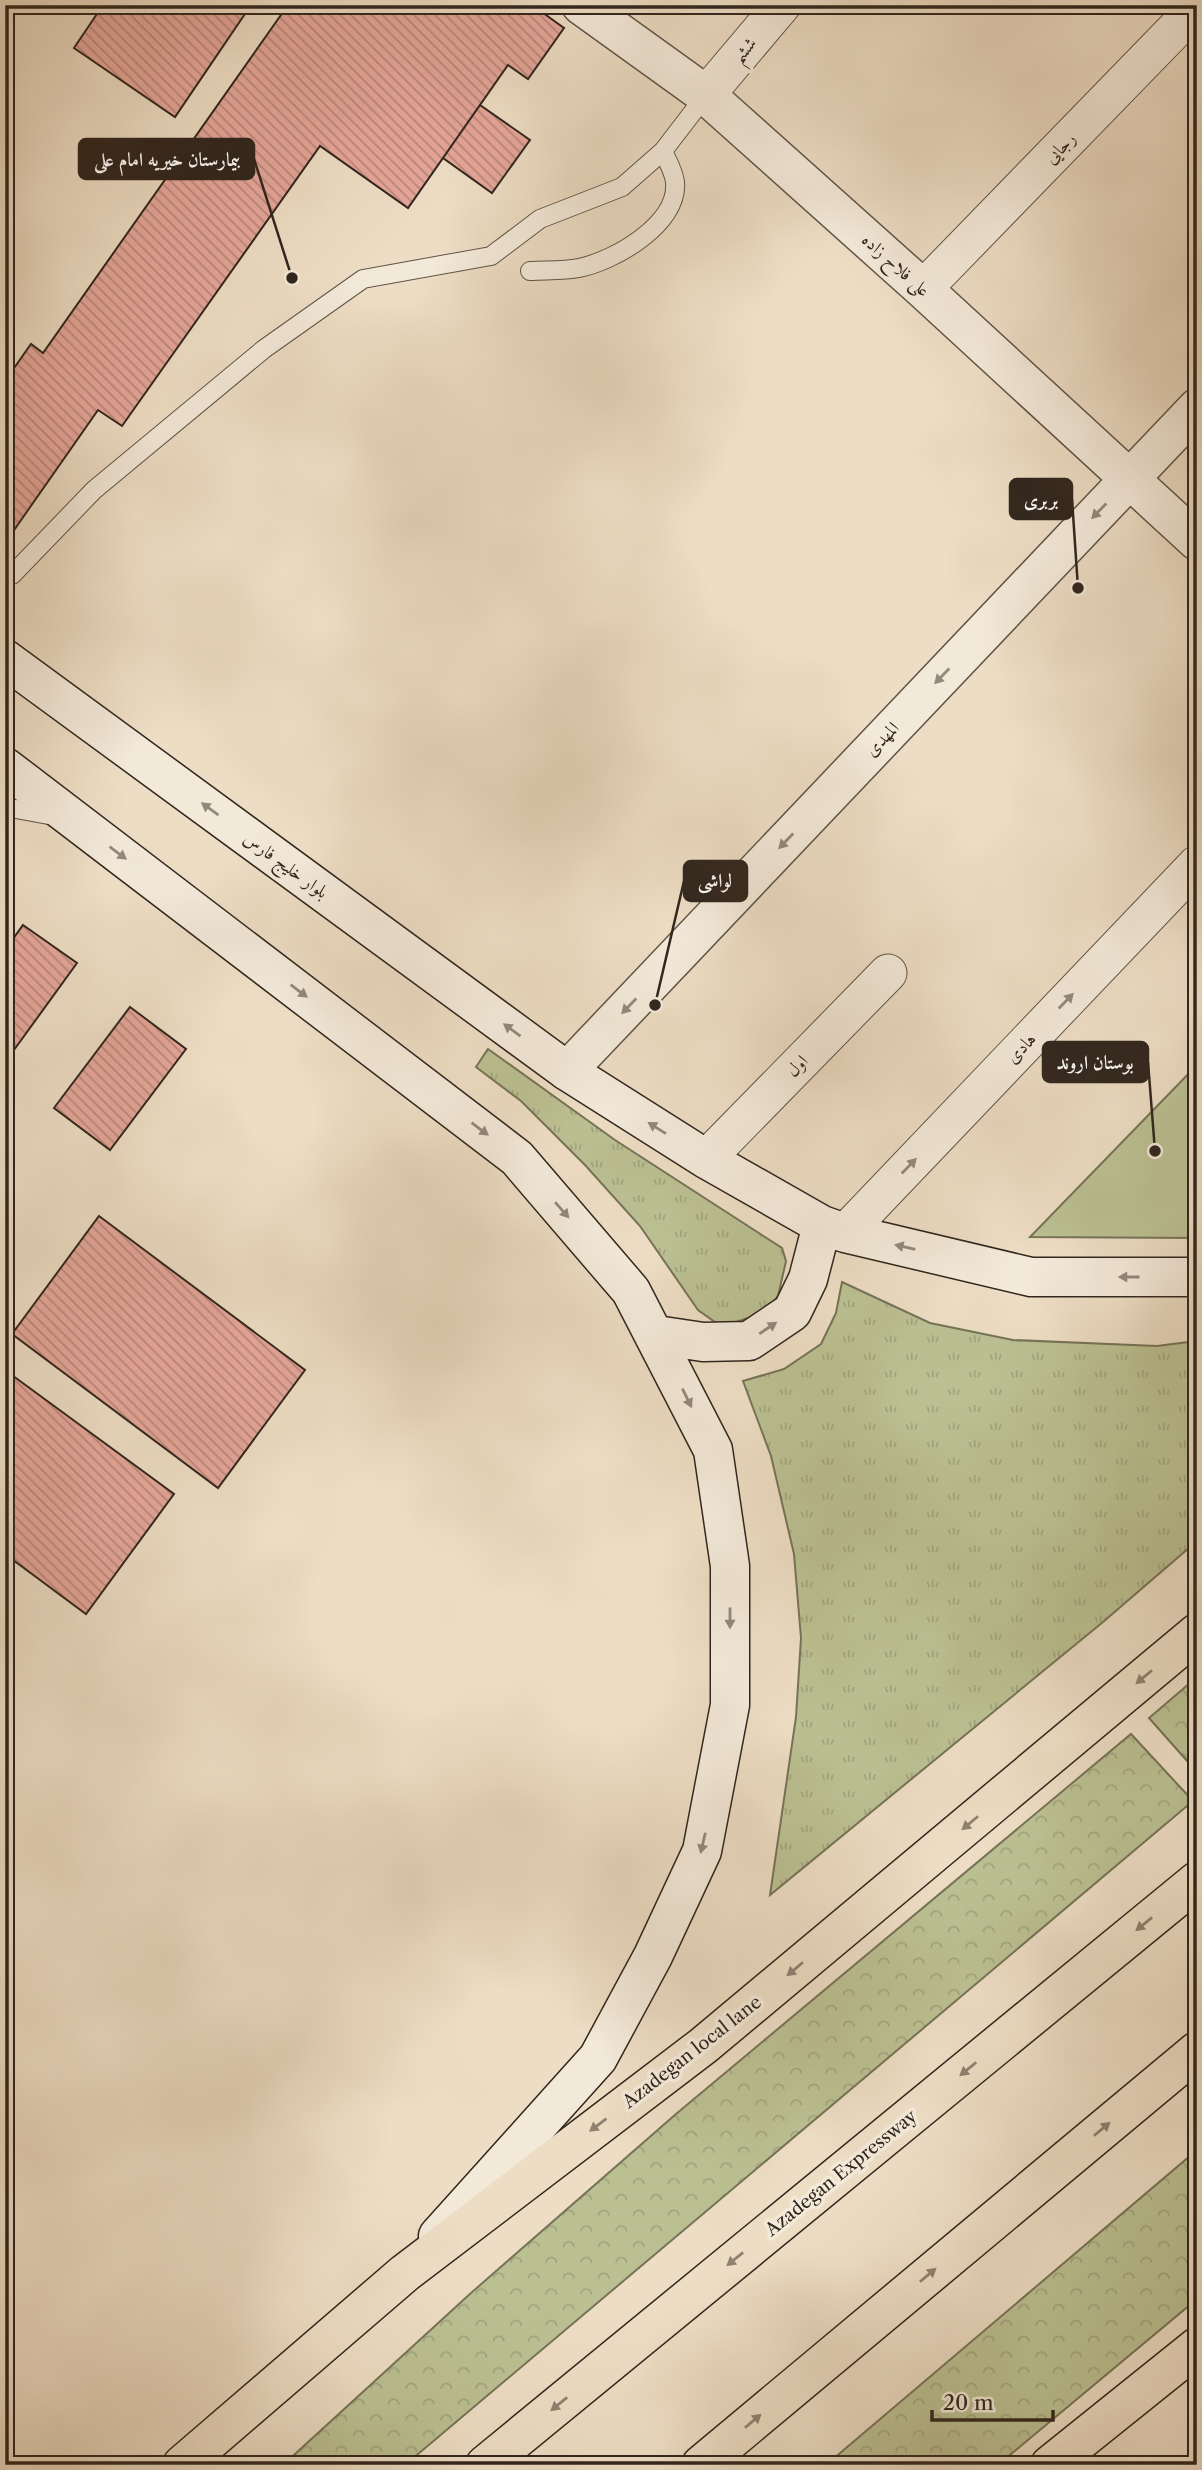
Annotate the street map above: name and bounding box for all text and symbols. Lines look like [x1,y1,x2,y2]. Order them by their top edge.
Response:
street label: ششم [727,32,767,72]
street label: رجایی [1040,128,1081,169]
callout: بیمارستان خیریه امام علی [79,139,254,179]
text: بیمارستان خیریه امام علی [93,148,241,177]
street label: علی فلاح زاده [854,229,935,305]
callout: بربری [1010,479,1072,519]
text: بربری [1024,488,1059,511]
one-way arrow [1091,502,1107,520]
one-way arrow [935,667,951,684]
street label: المهدی [860,717,904,761]
one-way arrow [201,802,219,816]
street label: بلوار خلیج فارس [236,827,333,907]
one-way arrow [777,832,794,849]
one-way arrow [109,846,127,860]
callout: لواشی [684,861,747,901]
text: لواشی [698,869,732,894]
one-way arrow [289,984,307,999]
one-way arrow [1058,993,1074,1010]
one-way arrow [620,997,637,1014]
one-way arrow [503,1024,521,1038]
street label: هادی [1001,1028,1041,1068]
callout: بوستان اروند [1043,1042,1148,1082]
street label: اول [781,1050,813,1082]
text: بوستان اروند [1056,1051,1134,1075]
one-way arrow [470,1122,488,1137]
one-way arrow [648,1122,667,1135]
one-way arrow [901,1158,917,1175]
one-way arrow [554,1201,570,1219]
one-way arrow [893,1241,915,1252]
one-way arrow [1117,1271,1139,1283]
one-way arrow [759,1321,777,1335]
one-way arrow [681,1388,693,1408]
one-way arrow [724,1608,736,1630]
one-way arrow [1136,1669,1153,1684]
one-way arrow [961,1815,979,1830]
one-way arrow [697,1832,708,1854]
one-way arrow [1135,1917,1153,1932]
one-way arrow [787,1961,805,1976]
street label: Azadegan local lane [618,1991,766,2114]
one-way arrow [959,2061,977,2076]
street label: Azadegan Expressway [760,2104,922,2242]
one-way arrow [589,2118,607,2132]
one-way arrow [1093,2122,1111,2137]
one-way arrow [727,2252,745,2267]
one-way arrow [919,2268,936,2283]
scale bar [932,2379,1053,2423]
text: 20 m [943,2390,994,2415]
one-way arrow [551,2396,569,2411]
one-way arrow [744,2413,762,2429]

